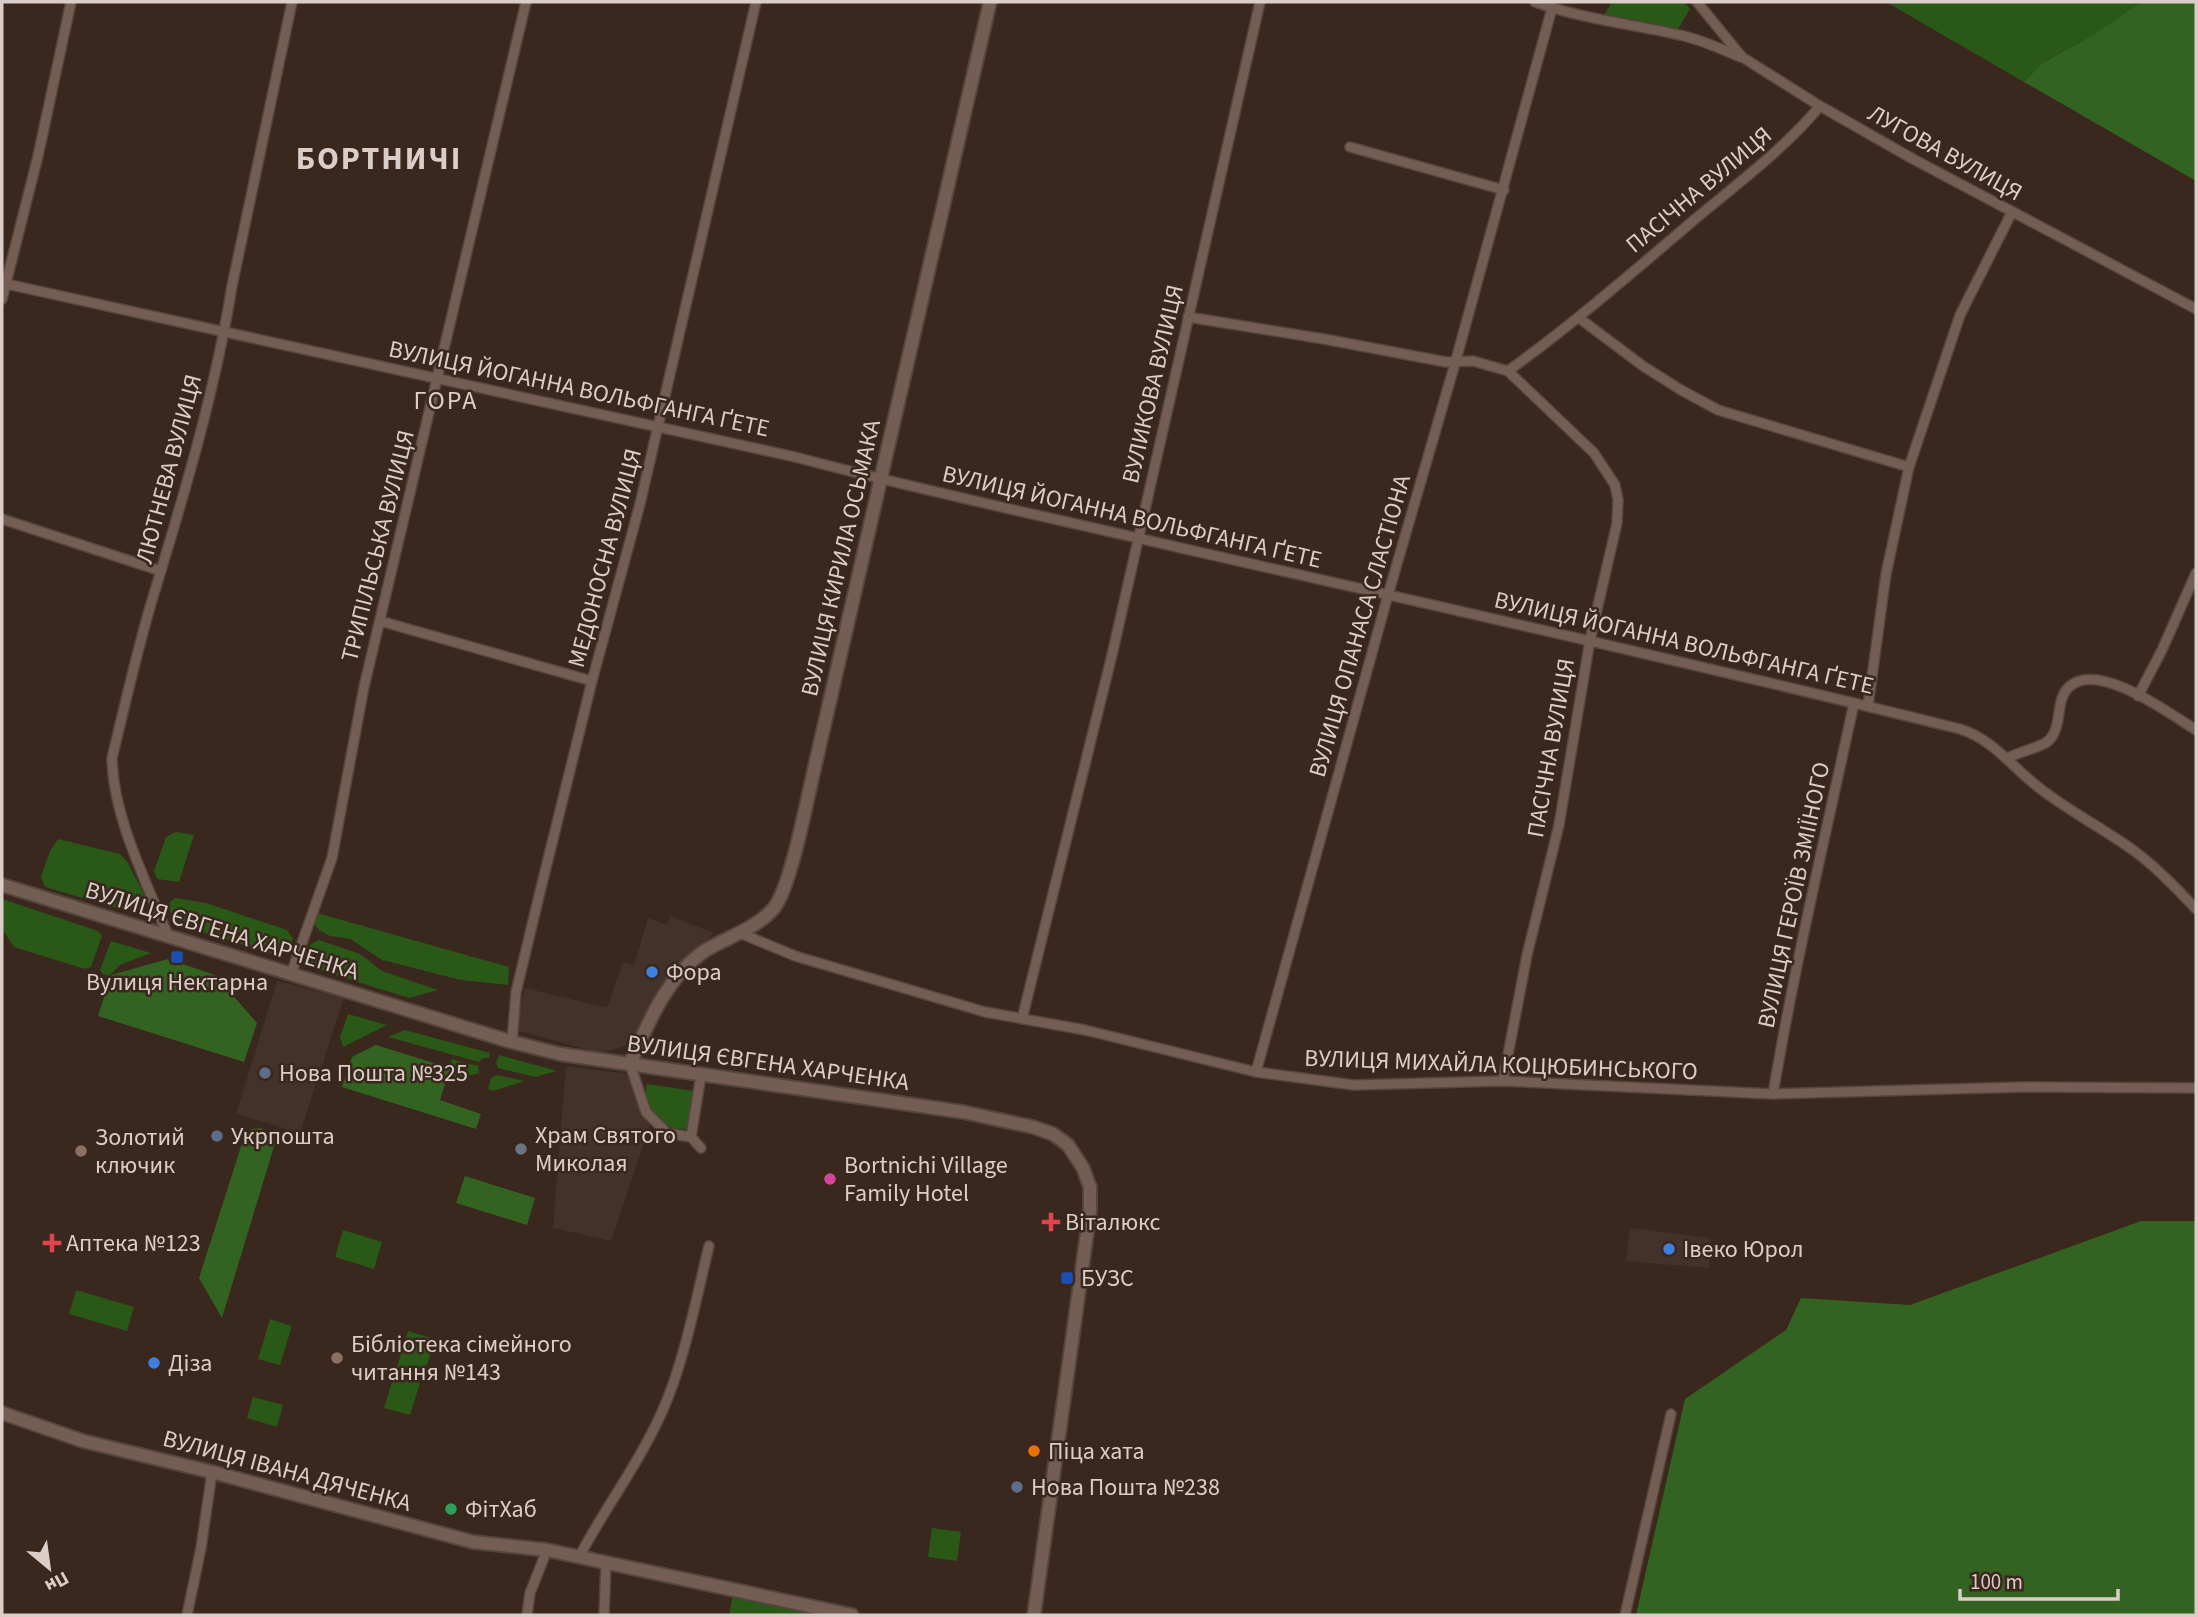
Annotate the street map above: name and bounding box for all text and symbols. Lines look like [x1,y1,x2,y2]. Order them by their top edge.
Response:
street label: ЛУГОВА ВУЛИЦЯ [1861,96,2029,210]
street label: ПАСІЧНА ВУЛИЦЯ [1618,118,1780,262]
district label: БОРТНИЧІ [296,136,462,182]
street label: ВУЛИКОВА ВУЛИЦЯ [1113,281,1193,487]
street label: ВУЛИЦЯ ЙОГАННА ВОЛЬФГАНГА ҐЕТЕ [385,332,773,446]
street label: ЛЮТНЕВА ВУЛИЦЯ [127,370,211,568]
district label: ГОРА [414,382,478,419]
street label: ВУЛИЦЯ КИРИЛА ОСЬМАКА [792,416,890,700]
street label: ТРИПІЛЬСЬКА ВУЛИЦЯ [332,426,424,666]
street label: МЕДОНОСНА ВУЛИЦЯ [559,445,651,671]
street label: ВУЛИЦЯ ЙОГАННА ВОЛЬФГАНГА ҐЕТЕ [939,456,1325,578]
street label: ВУЛИЦЯ ОПАНАСА СЛАСТІОНА [1300,471,1420,781]
street label: ВУЛИЦЯ ЙОГАННА ВОЛЬФГАНГА ҐЕТЕ [1491,582,1877,704]
street label: ПАСІЧНА ВУЛИЦЯ [1518,656,1584,840]
street label: ВУЛИЦЯ ГЕРОЇВ ЗМІЇНОГО [1749,759,1839,1031]
street label: ВУЛИЦЯ ЄВГЕНА ХАРЧЕНКА [81,873,363,989]
marker: Вулиця Нектарна [169,949,185,965]
place label: Фора [666,955,722,990]
marker: Фора [644,964,660,980]
place label: Вулиця Нектарна [86,965,268,1000]
street label: ВУЛИЦЯ ЄВГЕНА ХАРЧЕНКА [625,1026,911,1100]
street label: ВУЛИЦЯ МИХАЙЛА КОЦЮБИНСЬКОГО [1304,1041,1698,1089]
place label: Нова Пошта №325 [279,1056,468,1091]
marker: Нова Пошта №325 [257,1065,273,1081]
place label: Храм Святого Миколая [535,1118,676,1181]
place label: Укрпошта [231,1119,335,1154]
place label: Золотий ключик [95,1120,185,1183]
marker: Укрпошта [209,1128,225,1144]
marker: Храм Святого Миколая [513,1141,529,1157]
marker: Золотий ключик [73,1143,89,1159]
place label: Bortnichi Village Family Hotel [844,1148,1008,1211]
marker: Bortnichi Village Family Hotel [822,1171,838,1187]
place label: Віталюкс [1065,1205,1161,1240]
marker: Віталюкс [1043,1214,1059,1230]
place label: Аптека №123 [66,1226,201,1261]
place label: Івеко Юрол [1683,1232,1804,1267]
marker: Аптека №123 [44,1235,60,1251]
marker: Івеко Юрол [1661,1241,1677,1257]
place label: БУЗС [1081,1261,1134,1296]
marker: БУЗС [1059,1270,1075,1286]
place label: Бібліотека сімейного читання №143 [351,1327,572,1390]
place label: Діза [168,1346,212,1381]
marker: Бібліотека сімейного читання №143 [329,1350,345,1366]
marker: Діза [146,1355,162,1371]
street label: ВУЛИЦЯ ІВАНА ДЯЧЕНКА [159,1421,415,1521]
place label: Піца хата [1048,1434,1145,1469]
marker: Піца хата [1026,1443,1042,1459]
place label: Нова Пошта №238 [1031,1470,1220,1505]
marker: Нова Пошта №238 [1009,1479,1025,1495]
place label: ФітХаб [465,1492,537,1527]
marker: ФітХаб [443,1501,459,1517]
north arrow [14,1533,84,1603]
scale bar [1960,1558,2118,1602]
text: Пн [40,1564,73,1599]
text: 100 m [1970,1567,2023,1597]

